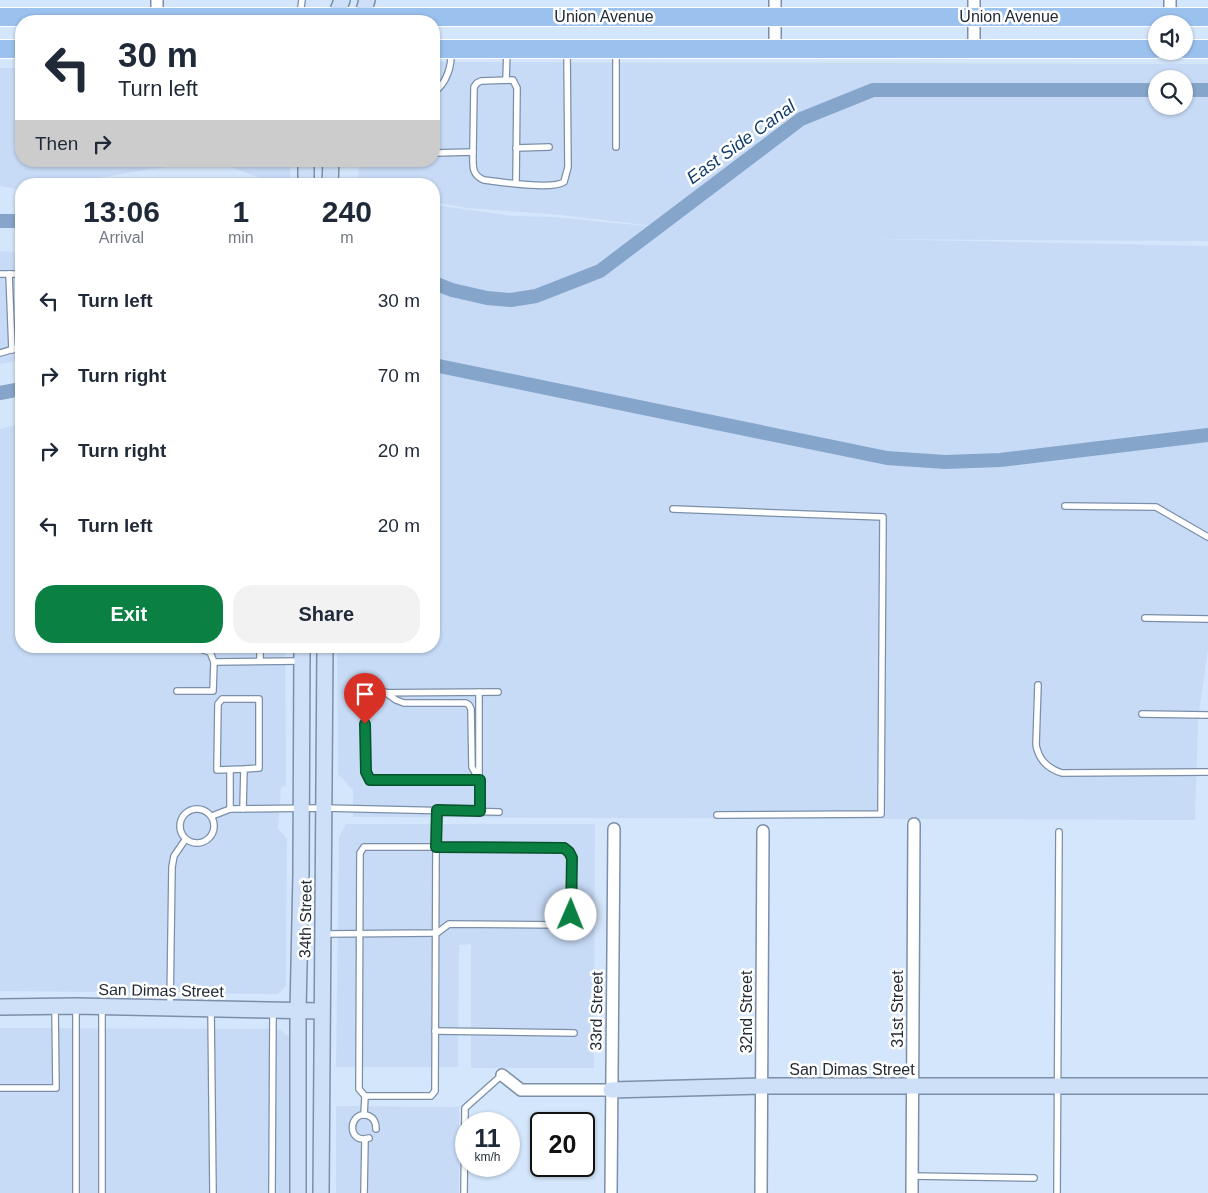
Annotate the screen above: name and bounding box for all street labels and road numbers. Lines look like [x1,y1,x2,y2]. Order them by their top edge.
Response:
street label: Union Avenue [554,8,654,25]
street label: Union Avenue [959,8,1059,25]
street label: 34th Street [296,879,315,958]
street label: 32nd Street [738,970,755,1053]
street label: 31st Street [889,970,906,1048]
street label: 33rd Street [587,971,606,1051]
street label: San Dimas Street [98,981,224,1000]
street label: San Dimas Street [789,1061,915,1078]

